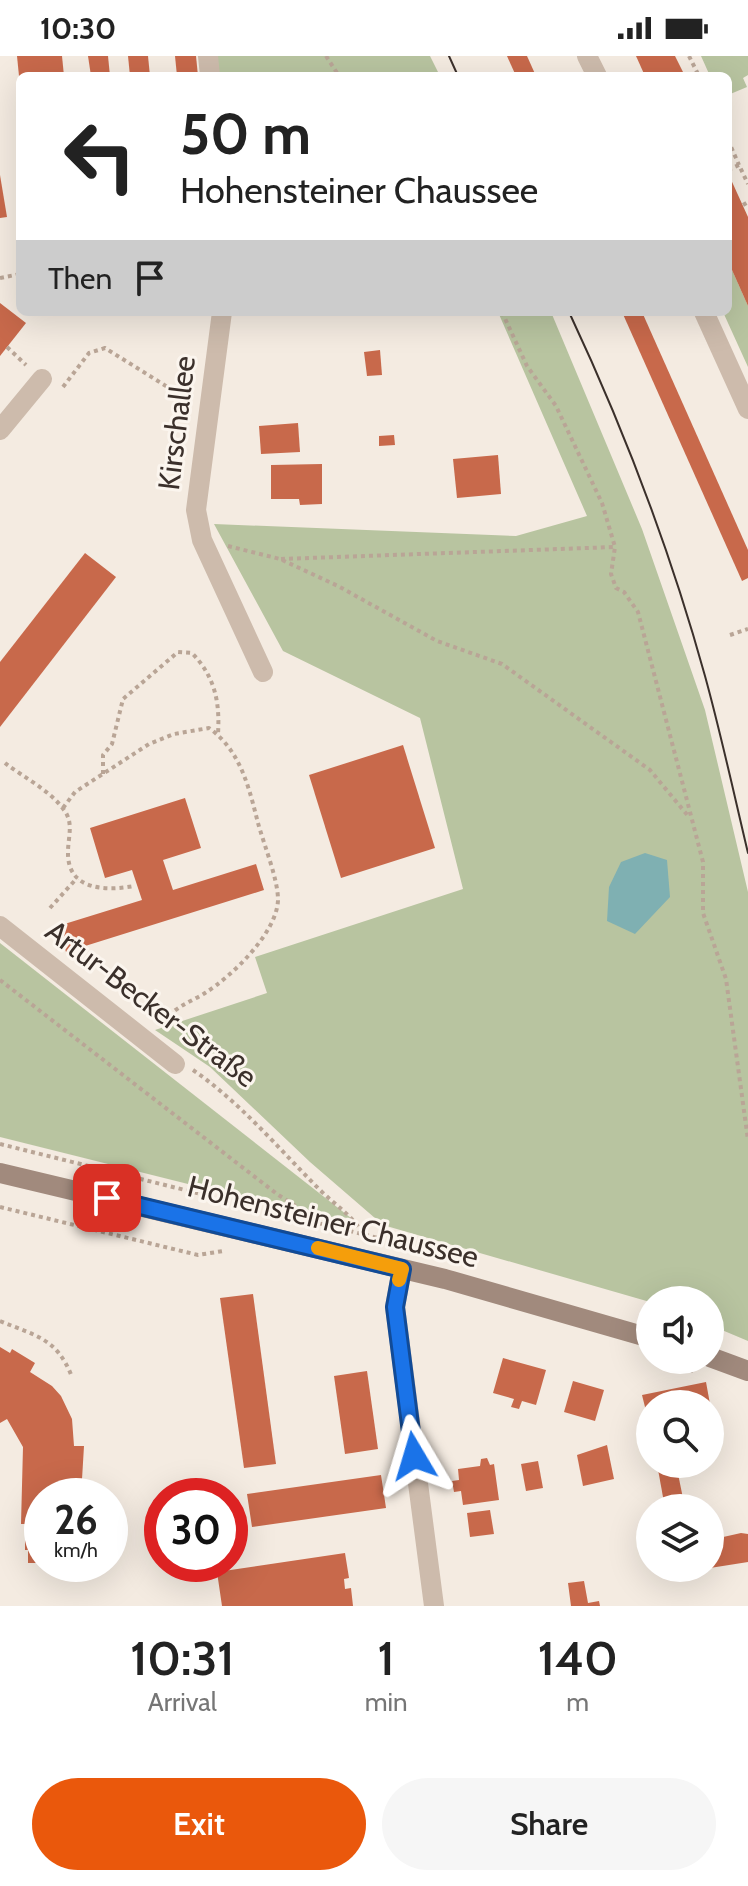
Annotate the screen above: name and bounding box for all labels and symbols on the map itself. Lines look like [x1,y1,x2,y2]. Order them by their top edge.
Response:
street label: Kirschallee [150,354,203,492]
street label: Artur-Becker-Straße [38,912,264,1095]
pin [73,1164,141,1232]
street label: Hohensteiner Chaussee [184,1167,482,1276]
position arrow [372,1414,456,1498]
speed limit sign: 30 [144,1478,248,1582]

